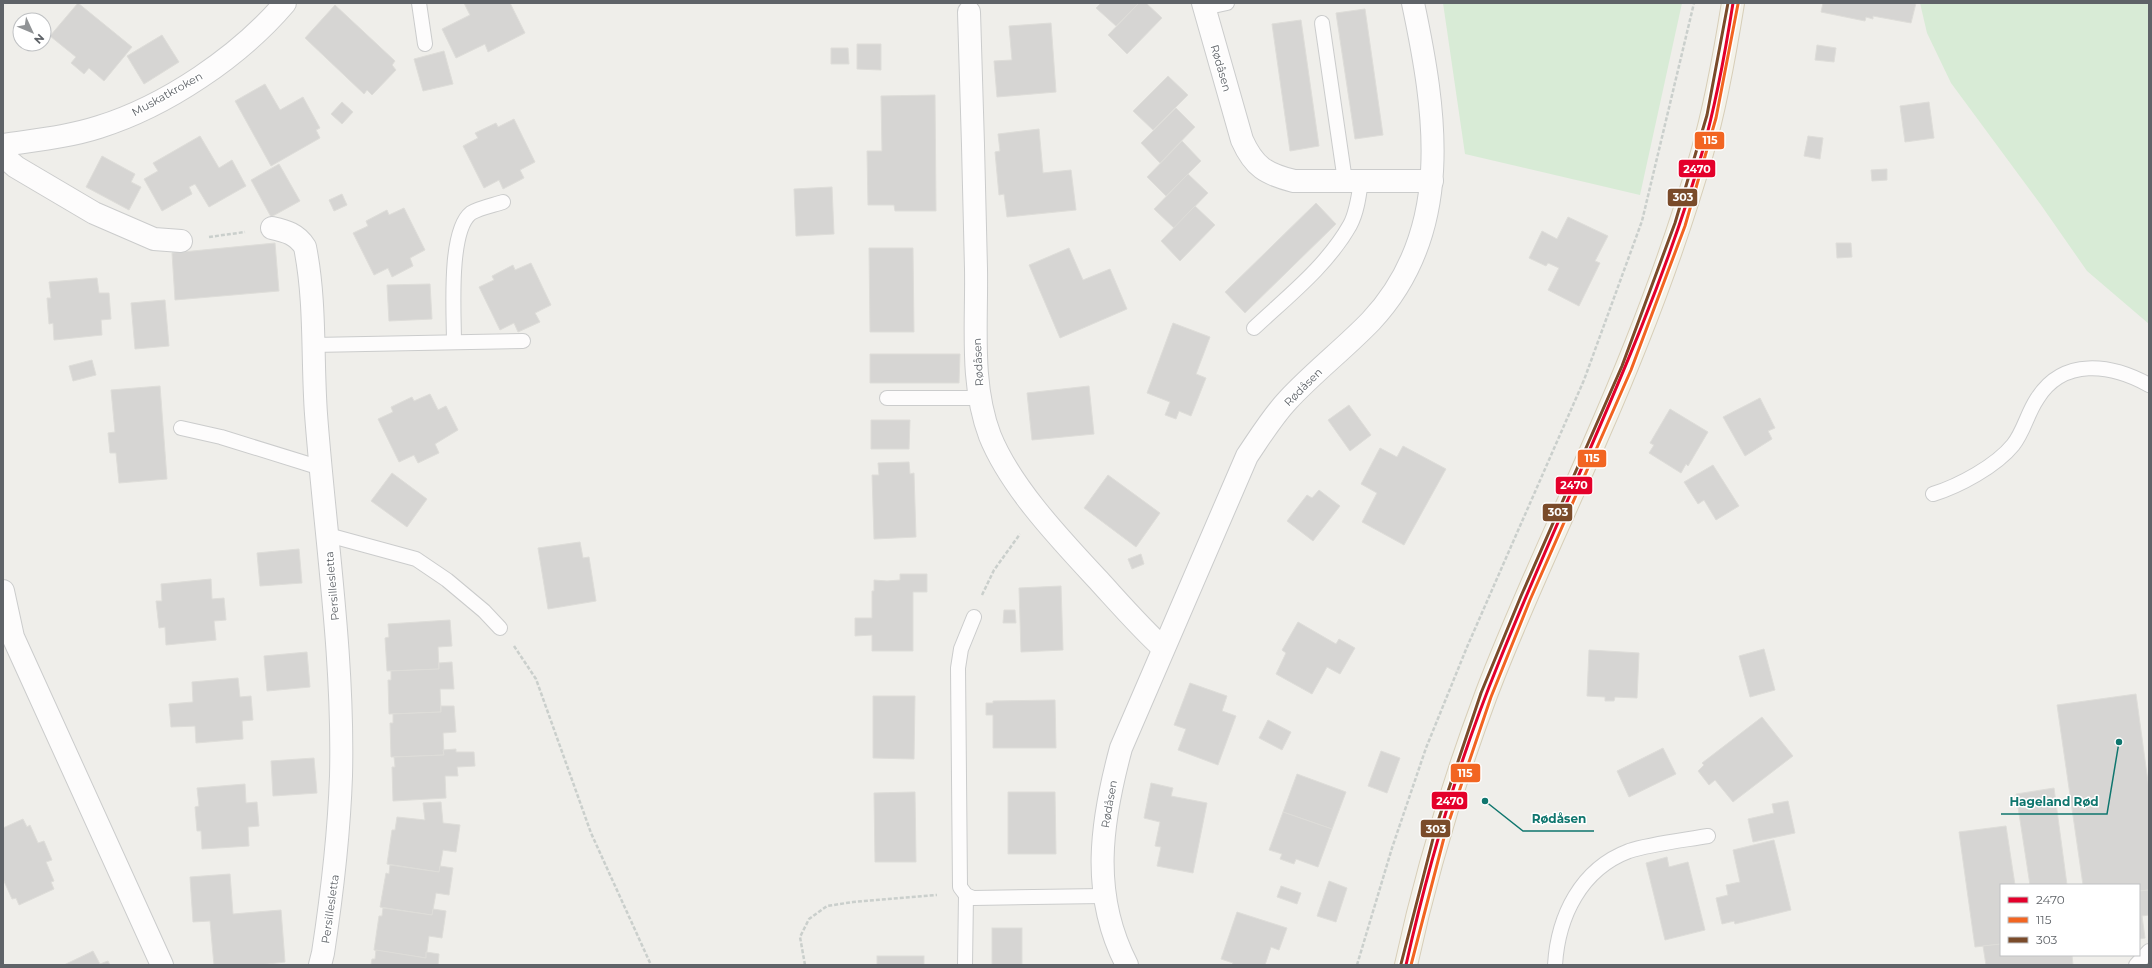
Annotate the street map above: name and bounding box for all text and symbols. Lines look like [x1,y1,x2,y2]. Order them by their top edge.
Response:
north arrow [12,12,52,52]
text: N [31,31,47,47]
street label: Rødåsen [1208,43,1234,93]
street label: Muskatkroken [129,69,205,119]
line badge: 115 [1694,131,1725,150]
text: 115 [1702,133,1718,147]
line badge: 2470 [1678,159,1716,178]
text: 2470 [1683,162,1711,176]
line badge: 303 [1667,188,1698,207]
text: 303 [1672,190,1694,204]
street label: Rødåsen [970,338,986,386]
street label: Rødåsen [1281,365,1325,409]
line badge: 115 [1577,449,1607,468]
text: 115 [1584,451,1600,465]
line badge: 2470 [1555,476,1593,495]
text: 2470 [1560,478,1588,492]
line badge: 303 [1542,503,1573,522]
text: 303 [1547,505,1569,519]
street label: Persillesletta [322,551,342,621]
line badge: 115 [1450,763,1481,783]
text: 115 [1457,766,1473,780]
street label: Rødåsen [1098,779,1120,829]
callout: Hageland Rød [2001,790,2107,814]
line badge: 2470 [1431,791,1468,810]
text: 2470 [1436,794,1464,808]
text: Hageland Rød [2009,794,2099,809]
callout: Rødåsen [1523,807,1594,831]
text: Rødåsen [1532,811,1586,826]
line badge: 303 [1420,819,1451,838]
text: 303 [1425,822,1447,836]
street label: Persillesletta [318,874,342,944]
legend [2000,884,2140,956]
text: 2470 [2036,892,2065,907]
text: 115 [2036,912,2052,927]
text: 303 [2036,932,2058,947]

